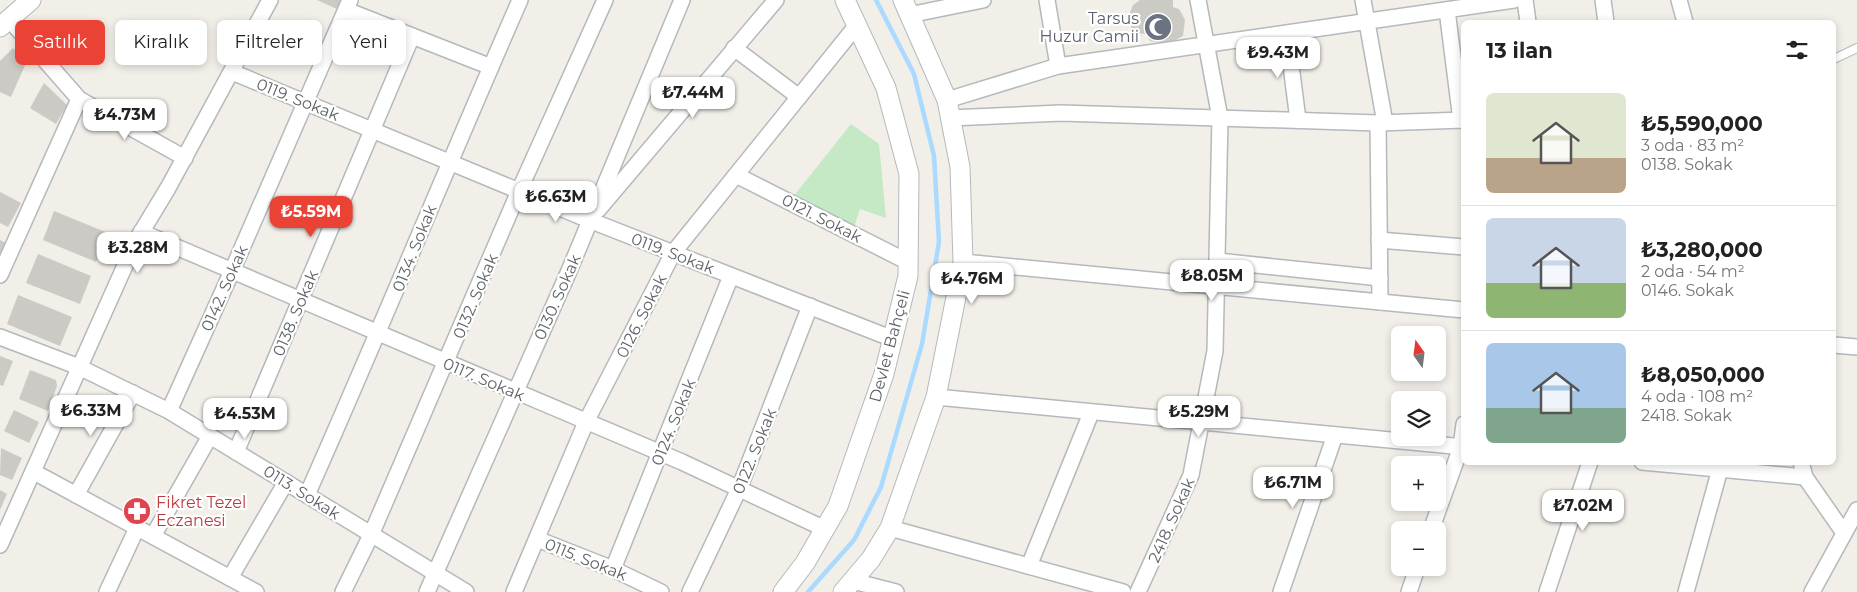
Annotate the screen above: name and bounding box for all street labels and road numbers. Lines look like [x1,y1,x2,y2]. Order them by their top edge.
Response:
street label: 0119. Sokak [254,74,342,125]
street label: 0121. Sokak [779,190,865,247]
street label: 0134. Sokak [388,202,441,294]
street label: 0119. Sokak [629,229,718,278]
street label: 0142. Sokak [197,242,252,334]
street label: 0132. Sokak [449,250,502,342]
street label: 0130. Sokak [530,251,585,343]
street label: 0138. Sokak [269,267,322,359]
street label: 0126. Sokak [612,271,671,361]
street label: Devlet Bahçeli [865,288,914,404]
street label: 0117. Sokak [440,354,528,405]
street label: 0124. Sokak [647,376,700,468]
street label: 0122. Sokak [729,405,780,497]
street label: 0113. Sokak [260,461,344,524]
street label: 2418. Sokak [1144,474,1199,566]
street label: 0115. Sokak [542,534,630,585]

